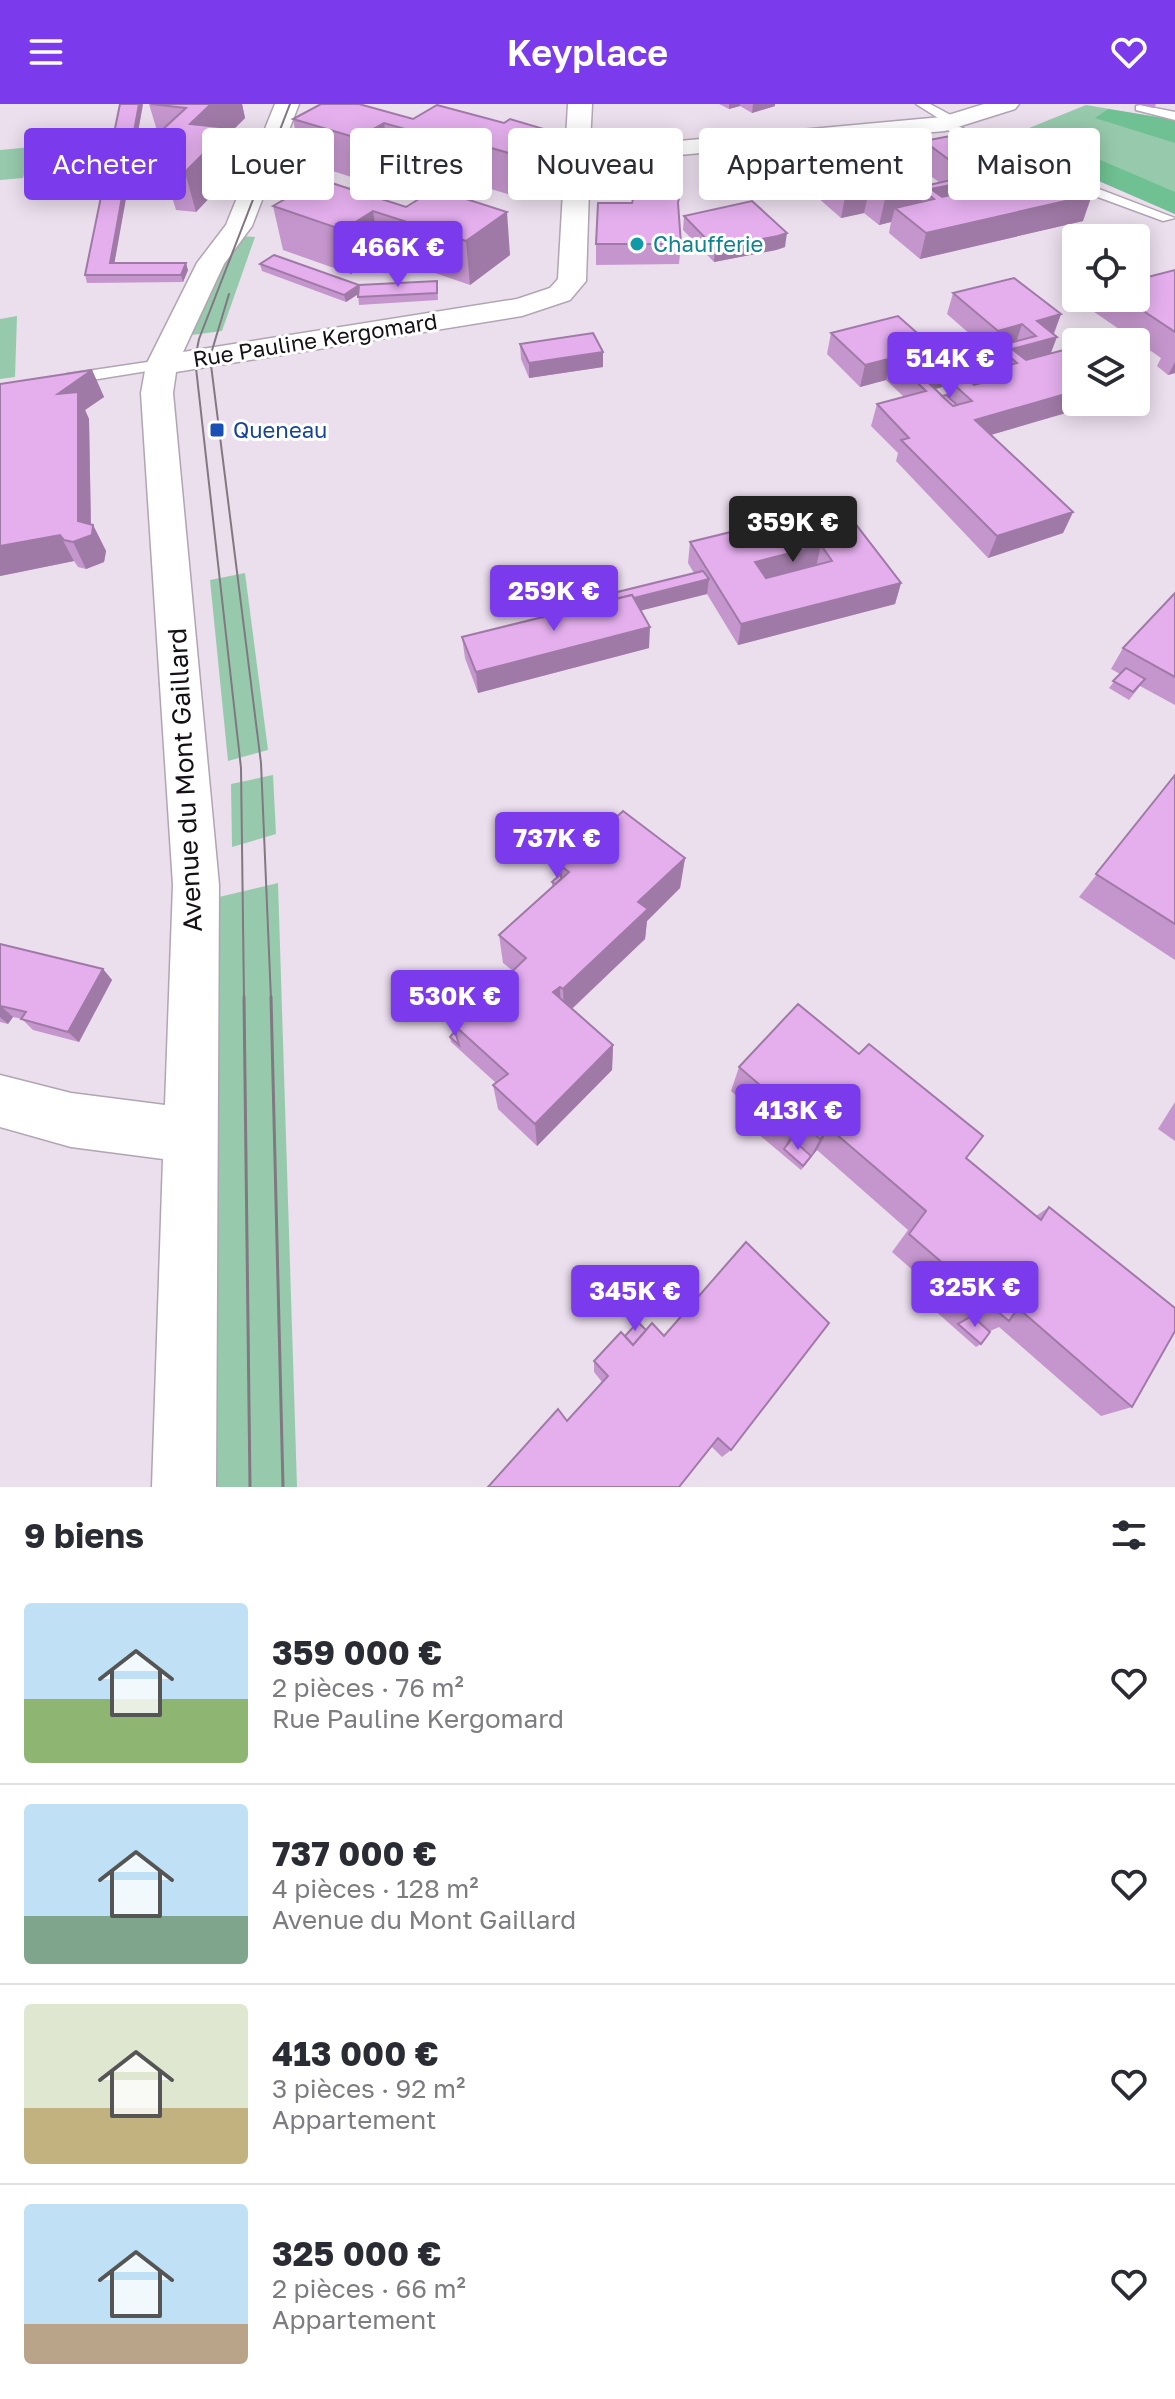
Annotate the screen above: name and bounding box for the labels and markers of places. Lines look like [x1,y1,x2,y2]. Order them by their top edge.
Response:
pin: 466K € [333,221,463,289]
place label: Chaufferie [653,230,763,257]
marker: Chaufferie [628,235,646,253]
pin: 514K € [885,332,1015,400]
place label: Queneau [233,416,327,443]
marker: Queneau [208,421,226,439]
pin: 359K € [728,496,858,564]
pin: 259K € [489,565,619,633]
pin: 737K € [492,812,622,880]
pin: 530K € [390,970,520,1038]
pin: 413K € [733,1084,863,1152]
pin: 325K € [910,1261,1040,1329]
pin: 345K € [570,1265,700,1333]

